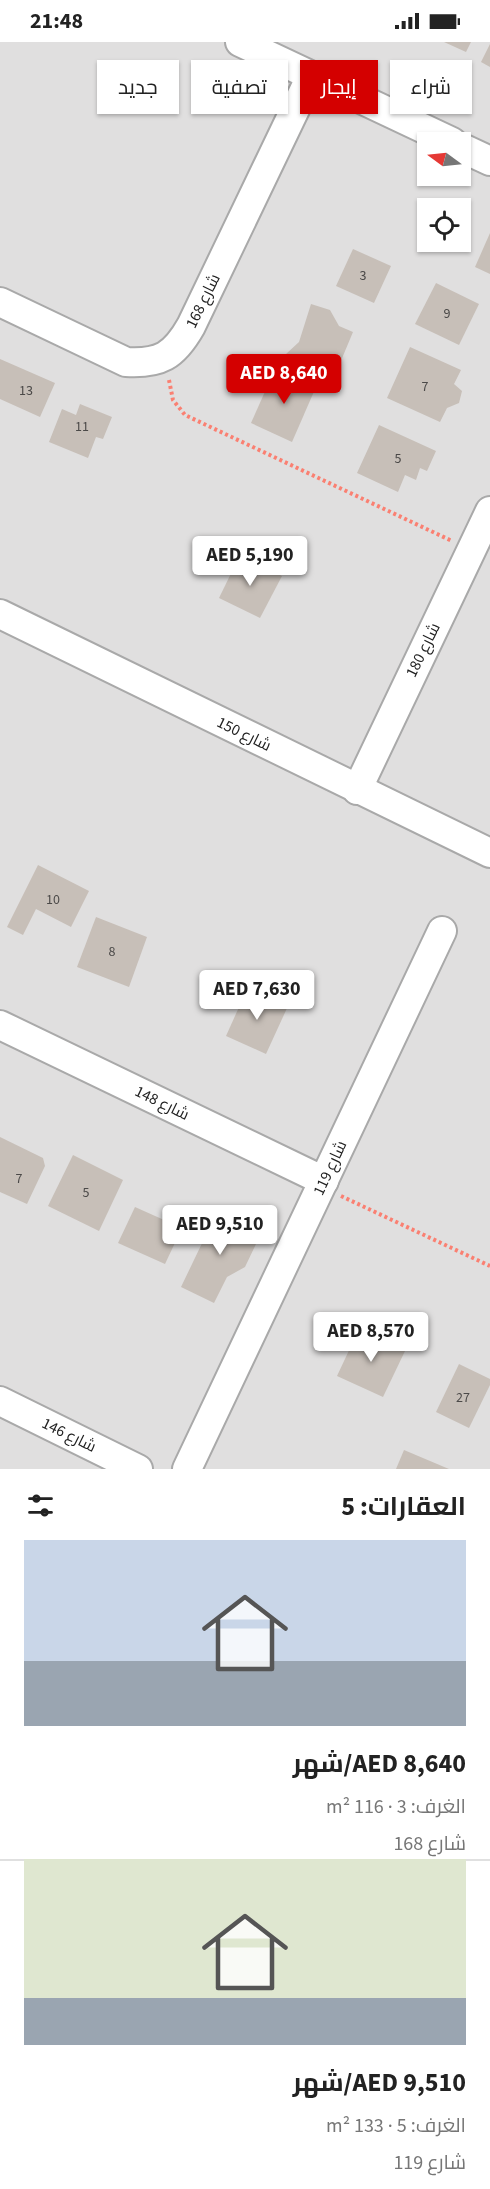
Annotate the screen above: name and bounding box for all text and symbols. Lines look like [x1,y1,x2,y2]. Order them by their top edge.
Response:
text: 21:48 [30,5,83,37]
chip: جديد [97,60,179,114]
chip: تصفية [191,60,288,114]
chip: إيجار [300,60,378,114]
chip: شراء [390,60,472,114]
north arrow [417,132,471,186]
map controls [417,132,471,252]
button: locate [417,198,471,252]
house number: 3 [360,266,367,286]
street label: شارع 168 [180,270,226,332]
house number: 9 [444,304,451,324]
pin: AED 8,640 [215,354,353,405]
text: AED 8,640 [240,359,328,387]
house number: 7 [422,377,429,397]
house number: 13 [19,381,33,401]
house number: 11 [75,417,89,437]
house number: 5 [395,449,402,469]
pin: AED 5,190 [181,536,319,587]
text: AED 5,190 [206,541,294,569]
street label: شارع 180 [400,619,446,681]
street label: شارع 150 [213,711,275,757]
house number: 10 [46,890,60,910]
house number: 8 [109,942,116,962]
pin: AED 7,630 [188,970,326,1021]
text: AED 7,630 [213,975,301,1003]
street label: شارع 148 [131,1080,193,1126]
street label: شارع 119 [308,1137,352,1199]
house number: 7 [16,1169,23,1189]
house number: 5 [83,1183,90,1203]
pin: AED 9,510 [151,1205,289,1256]
text: AED 9,510 [176,1210,264,1238]
pin: AED 8,570 [302,1312,440,1363]
text: AED 8,570 [327,1317,415,1345]
house number: 27 [456,1388,470,1408]
street label: شارع 146 [38,1412,100,1458]
text: العقارات: 5 [341,1488,466,1525]
icon: filters [24,1489,57,1522]
icon: home [191,1579,299,1687]
text: AED 8,640/شهر [293,1745,466,1782]
text: الغرف: 3 · 116 m² [326,1793,466,1821]
text: شارع 168 [393,1830,466,1858]
icon: home [191,1898,299,2006]
text: AED 9,510/شهر [293,2064,466,2101]
text: الغرف: 5 · 133 m² [326,2112,466,2140]
text: شارع 119 [393,2149,466,2177]

